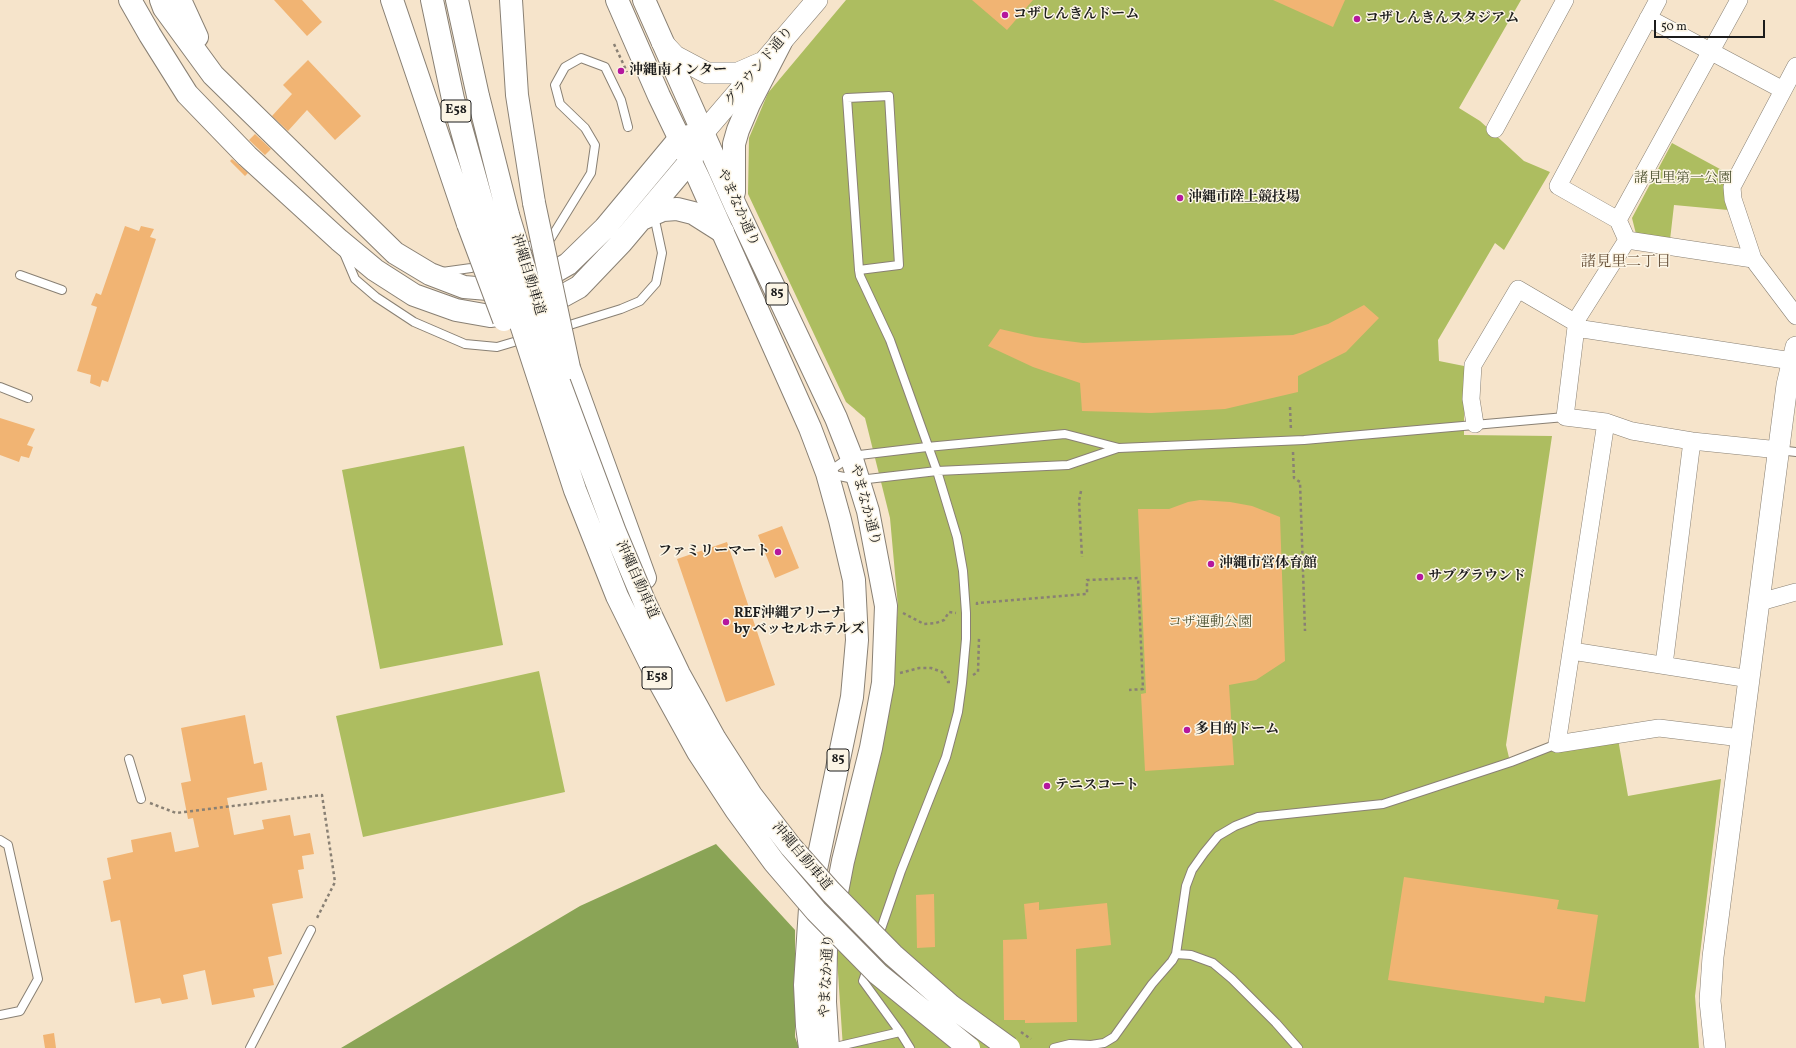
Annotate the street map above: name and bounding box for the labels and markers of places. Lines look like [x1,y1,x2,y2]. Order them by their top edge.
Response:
place label: コザしんきんドーム [1013,7,1139,23]
marker: コザしんきんドーム [1000,10,1010,20]
place label: コザしんきんスタジアム [1365,11,1519,27]
marker: コザしんきんスタジアム [1352,14,1362,24]
place label: 沖縄南インター [629,63,727,79]
marker: 沖縄南インター [616,66,626,76]
place label: 沖縄市陸上競技場 [1188,190,1300,206]
marker: 沖縄市陸上競技場 [1175,193,1185,203]
place label: ファミリーマート [658,544,770,560]
marker: ファミリーマート [773,547,783,557]
place label: 沖縄市営体育館 [1219,556,1317,572]
marker: 沖縄市営体育館 [1206,559,1216,569]
place label: サブグラウンド [1428,569,1526,585]
marker: サブグラウンド [1415,572,1425,582]
place label: REF沖縄アリーナ by ベッセルホテルズ [734,606,865,638]
marker: REF沖縄アリーナ by ベッセルホテルズ [721,617,731,627]
place label: 多目的ドーム [1195,722,1279,738]
marker: 多目的ドーム [1182,725,1192,735]
place label: テニスコート [1055,778,1139,794]
marker: テニスコート [1042,781,1052,791]

